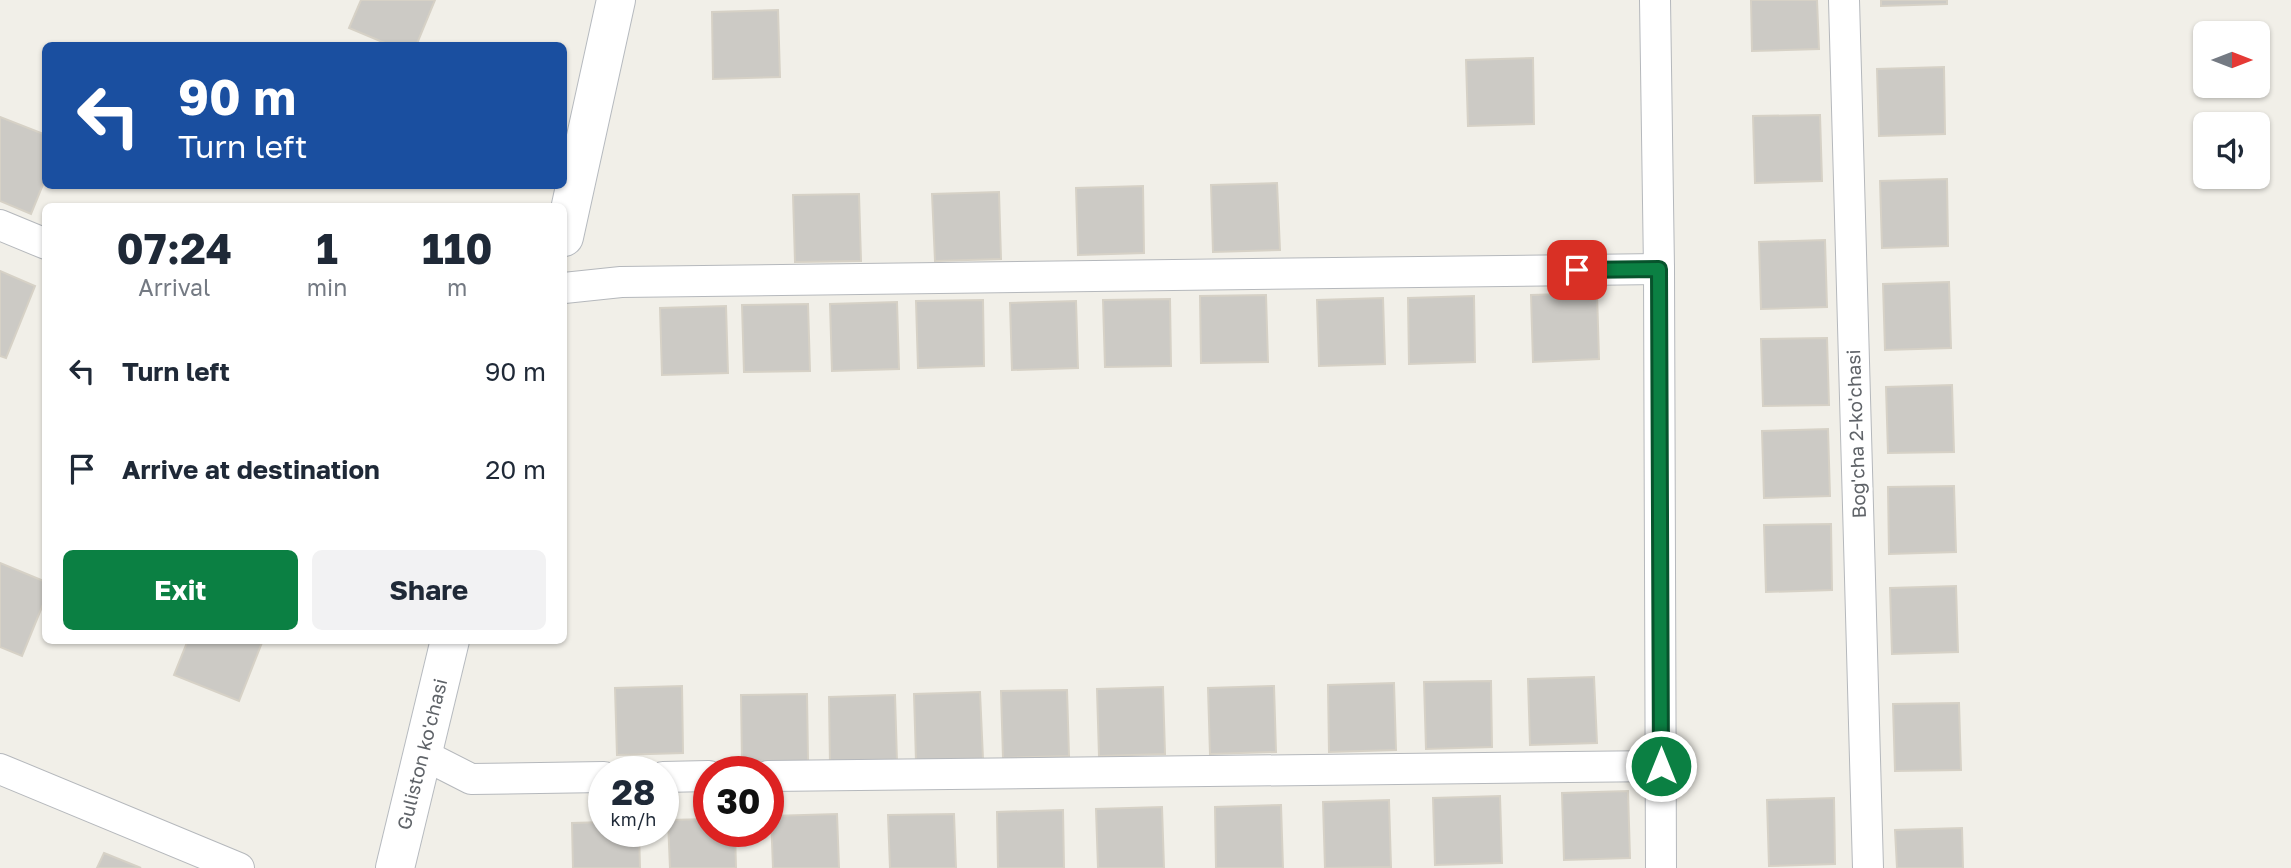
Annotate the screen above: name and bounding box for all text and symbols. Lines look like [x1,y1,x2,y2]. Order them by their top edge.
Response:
north arrow [2193,21,2270,98]
map controls [2193,21,2270,189]
text: 90 m [178,67,296,126]
icon: left [63,70,154,161]
button: sound [2193,112,2270,189]
text: Turn left [178,127,307,165]
text: 07:24 [117,223,232,273]
text: 1 [316,223,338,273]
text: 110 [422,223,492,273]
pin [1547,240,1607,300]
icon: arrive [1558,251,1596,289]
text: Arrival [138,273,210,301]
text: min [307,273,347,301]
text: m [447,273,467,301]
street label: Bog'cha 2-ko'chasi [1841,349,1870,519]
icon: left [63,352,101,390]
text: Turn left [122,356,230,387]
text: 90 m [485,356,546,387]
icon: arrive [63,450,101,488]
text: Arrive at destination [122,454,380,485]
text: 20 m [485,454,546,485]
button: Exit [63,550,298,630]
button: Share [312,550,546,630]
street label: Guliston ko'chasi [392,676,451,832]
position arrow [1624,729,1698,803]
speed limit sign: 30 [693,756,784,847]
text: 28 [612,771,655,813]
text: km/h [611,808,656,830]

